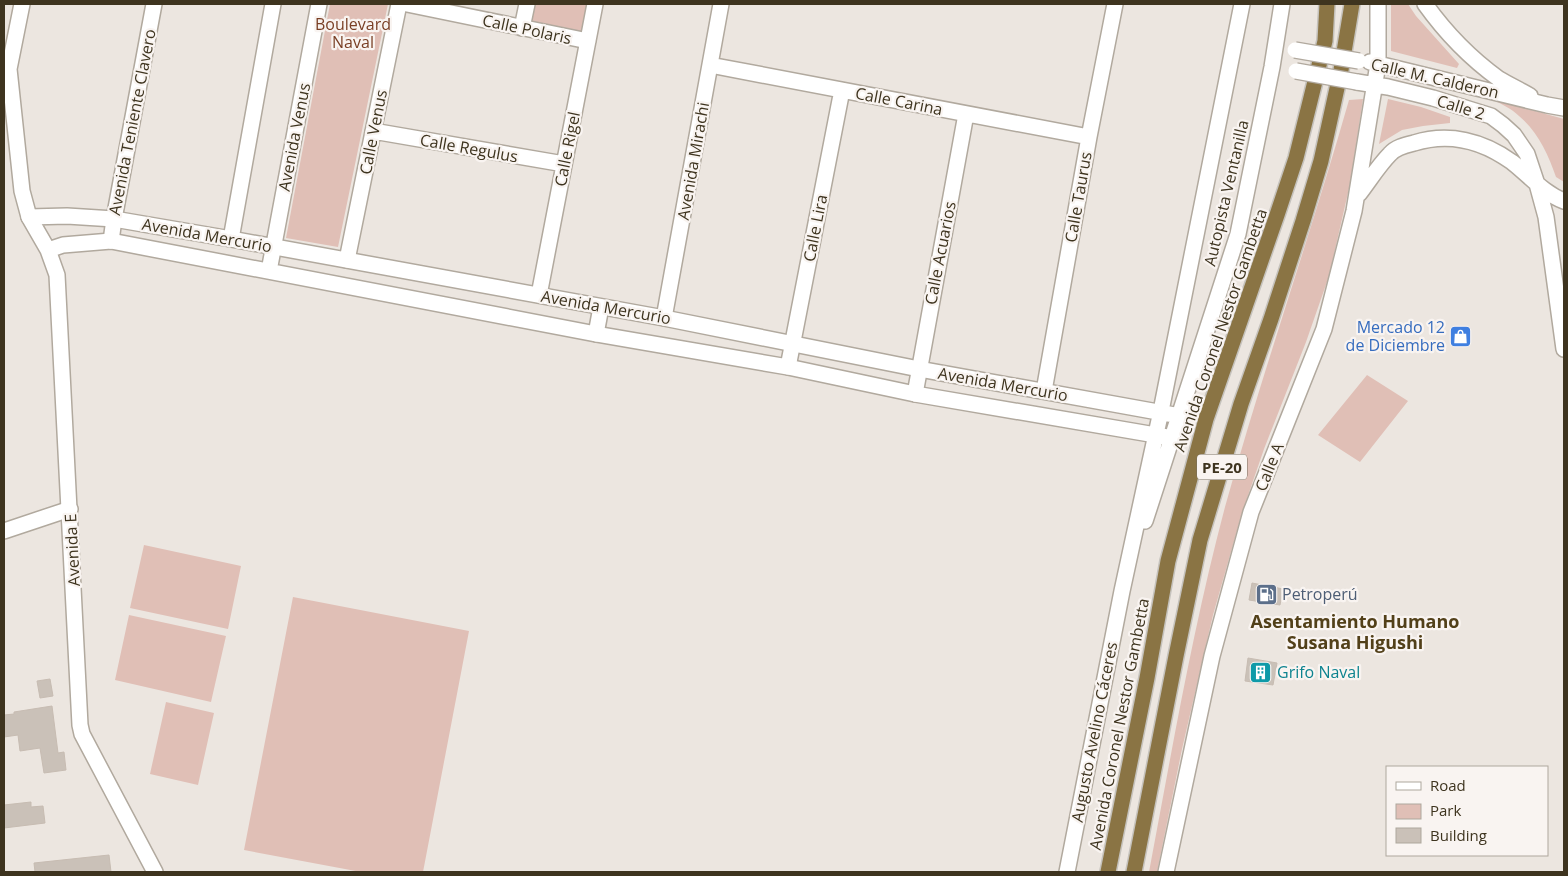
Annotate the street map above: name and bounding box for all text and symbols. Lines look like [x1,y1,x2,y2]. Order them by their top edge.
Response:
street label: Calle Polaris [480,9,574,49]
park label: Boulevard Naval [315,13,391,53]
street label: Avenida Teniente Clavero [103,27,161,217]
street label: Calle M. Calderon [1369,53,1501,103]
street label: Avenida Venus [273,81,315,193]
street label: Calle Carina [853,82,945,120]
street label: Calle Venus [354,88,392,176]
street label: Calle 2 [1434,89,1488,125]
street label: Avenida Mirachi [672,100,714,222]
street label: Calle Rigel [549,110,585,188]
street label: Autopista Ventanilla [1198,118,1254,268]
street label: Calle Regulus [418,129,520,167]
street label: Calle Taurus [1059,150,1097,244]
street label: Calle Lira [798,193,832,263]
street label: Calle Acuarios [919,200,961,306]
street label: Avenida Coronel Nestor Gambetta [1168,206,1272,454]
street label: Avenida Mercurio [140,213,274,257]
street label: Avenida Mercurio [539,285,673,329]
place label: Mercado 12 de Diciembre [1346,316,1445,356]
shop icon: Mercado 12 de Diciembre [1449,324,1473,348]
street label: Avenida Mercurio [936,362,1070,406]
street label: Calle A [1249,439,1289,494]
road number: PE-20 [1197,454,1247,480]
street label: Avenida E [59,513,85,587]
fuel station icon: Petroperú [1254,582,1278,606]
place label: Petroperú [1282,583,1358,605]
street label: Avenida Coronel Nestor Gambetta [1084,596,1154,852]
district label: Asentamiento Humano Susana Higushi [1251,609,1459,654]
street label: Augusto Avelino Cáceres [1066,640,1122,824]
building icon: Grifo Naval [1249,660,1273,684]
place label: Grifo Naval [1277,661,1360,683]
legend [1386,766,1548,856]
text: Road [1430,775,1466,795]
text: Park [1430,800,1461,820]
text: Building [1430,825,1487,845]

